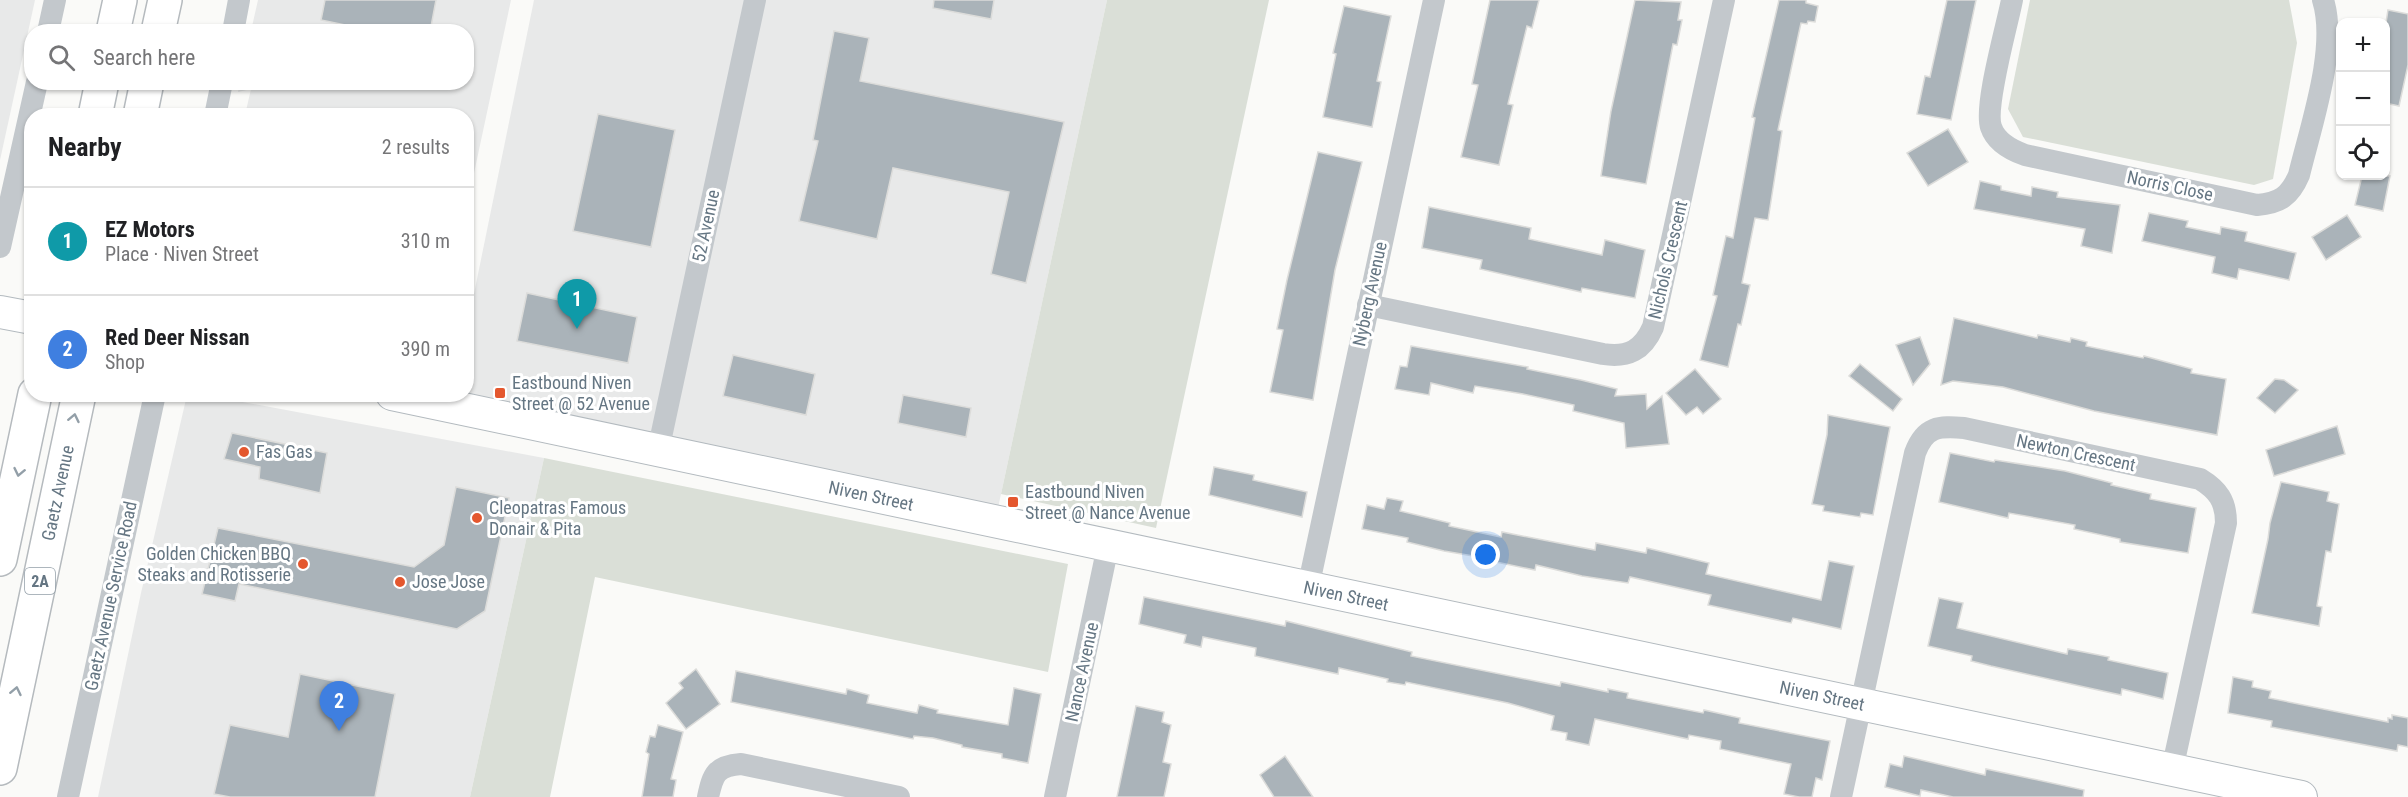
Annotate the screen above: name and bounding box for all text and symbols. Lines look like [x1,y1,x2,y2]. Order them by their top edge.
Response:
map controls [2336,18,2390,180]
button: + [2336,18,2390,72]
search box [24,24,474,90]
icon: search [45,41,78,74]
text: Search here [93,45,195,70]
button: − [2336,72,2390,126]
button: locate [2336,126,2390,180]
text: Nearby [48,132,122,162]
text: 2 results [382,135,450,159]
street label: Norris Close [2125,166,2215,205]
street label: 52 Avenue [688,188,723,264]
street label: Nichols Crescent [1644,199,1691,321]
text: EZ Motors [105,217,195,242]
text: 1 [62,229,73,253]
text: 310 m [401,229,450,253]
street label: Nyberg Avenue [1348,240,1391,348]
text: Place · Niven Street [105,242,259,266]
pin: 1 [558,280,596,329]
text: Red Deer Nissan [105,325,250,350]
text: 2 [62,337,73,361]
text: 390 m [401,337,450,361]
text: Shop [105,350,145,374]
place label: Eastbound Niven Street @ 52 Avenue [512,372,650,414]
marker: Eastbound Niven Street @ 52 Avenue [493,386,507,400]
one-way arrow [67,413,80,423]
street label: Newton Crescent [2015,430,2138,475]
place label: Fas Gas [256,441,313,462]
street label: Gaetz Avenue [37,443,78,542]
marker: Fas Gas [237,445,251,459]
one-way arrow [13,467,26,477]
street label: Niven Street [827,476,916,515]
place label: Eastbound Niven Street @ Nance Avenue [1025,481,1190,523]
marker: Eastbound Niven Street @ Nance Avenue [1006,495,1020,509]
place label: Cleopatras Famous Donair & Pita [489,497,626,539]
street label: Gaetz Avenue Service Road [80,499,141,693]
marker: Cleopatras Famous Donair & Pita [470,511,484,525]
your location [1471,540,1500,569]
place label: Golden Chicken BBQ Steaks and Rotisserie [137,543,291,585]
marker: Golden Chicken BBQ Steaks and Rotisserie [296,557,310,571]
road number: 2A [25,568,55,594]
place label: Jose Jose [412,571,485,592]
marker: Jose Jose [393,575,407,589]
street label: Niven Street [1302,576,1391,615]
street label: Nance Avenue [1061,620,1102,724]
street label: Niven Street [1778,676,1867,715]
pin: 2 [320,682,358,731]
one-way arrow [9,686,22,696]

